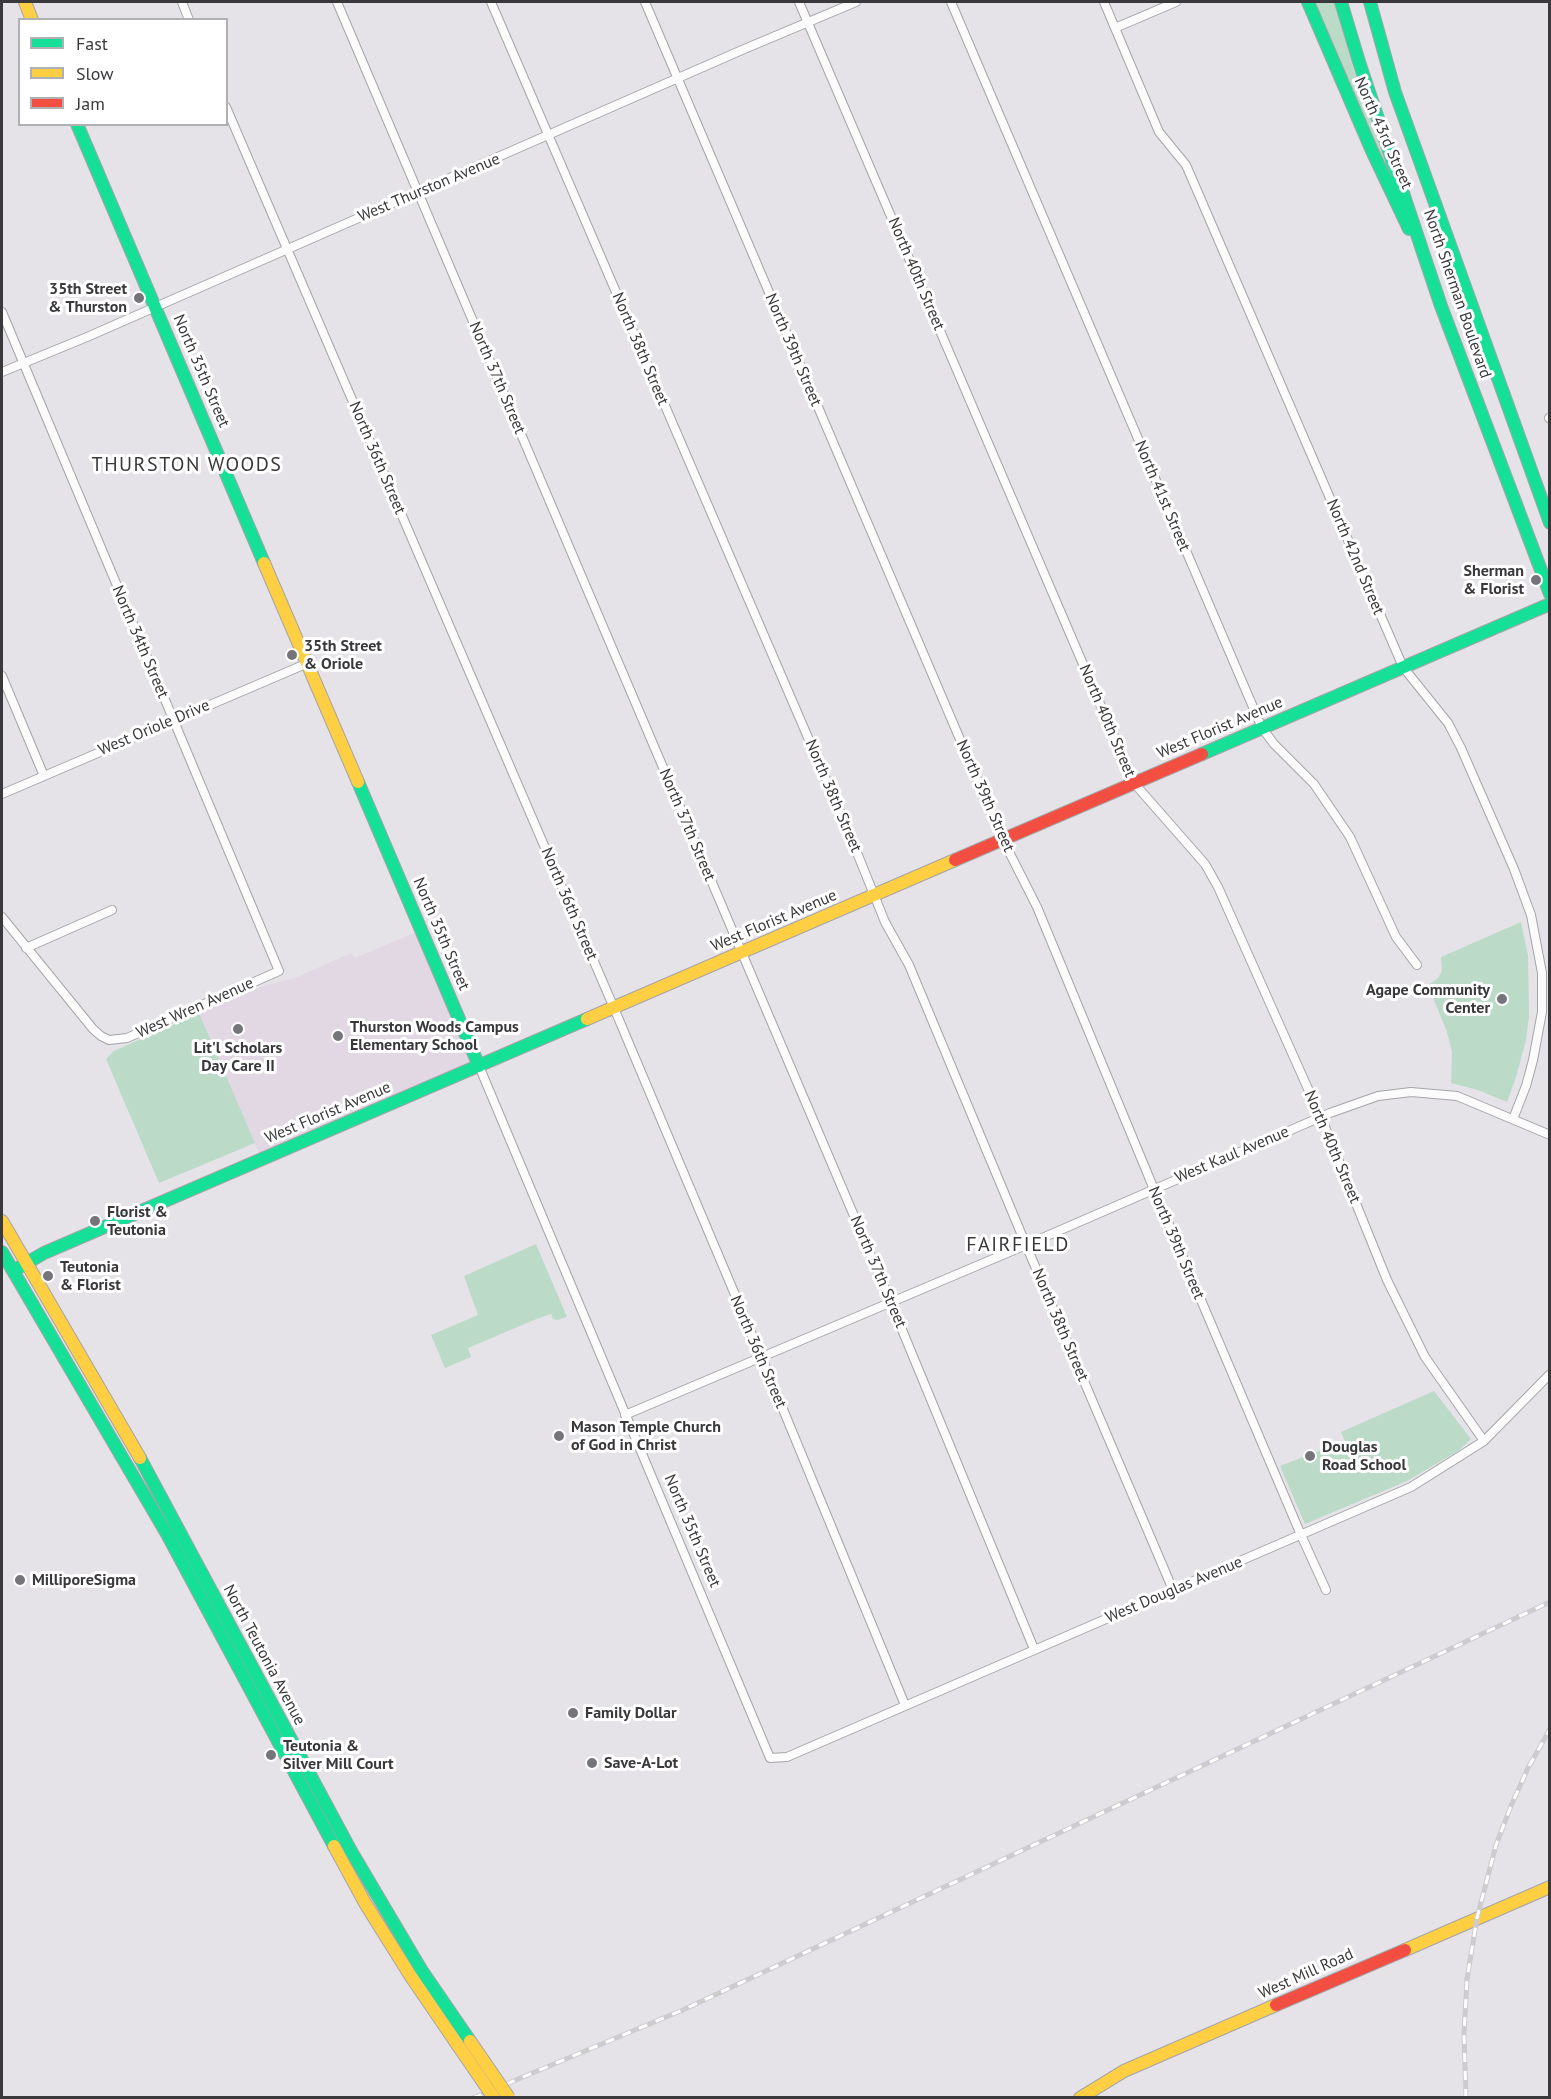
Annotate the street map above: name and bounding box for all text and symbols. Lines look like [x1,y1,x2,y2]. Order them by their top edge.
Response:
legend [18,18,228,126]
text: Fast [76,32,108,55]
text: Slow [76,62,114,85]
street label: North 43rd Street [1350,74,1416,192]
text: Jam [76,92,105,115]
street label: West Thurston Avenue [355,149,503,227]
street label: North Sherman Boulevard [1419,207,1495,381]
street label: North 40th Street [884,215,948,333]
place label: 35th Street & Thurston [48,279,127,317]
street label: North 38th Street [608,290,672,408]
marker: 35th Street & Thurston [132,291,146,305]
street label: North 39th Street [761,291,825,409]
street label: North 35th Street [169,312,233,430]
street label: North 37th Street [465,319,529,437]
street label: North 36th Street [345,399,409,517]
street label: North 41st Street [1130,438,1194,554]
district label: THURSTON WOODS [92,453,282,477]
street label: North 42nd Street [1322,496,1388,618]
place label: Sherman & Florist [1463,561,1524,599]
marker: Sherman & Florist [1529,573,1543,587]
street label: North 34th Street [108,583,172,701]
place label: 35th Street & Oriole [304,636,382,674]
marker: 35th Street & Oriole [285,648,299,662]
street label: North 40th Street [1075,662,1139,780]
street label: West Florist Avenue [1154,693,1286,763]
street label: West Oriole Drive [95,696,213,760]
street label: North 38th Street [801,737,865,855]
street label: North 39th Street [952,737,1018,855]
street label: North 37th Street [655,766,719,884]
street label: North 36th Street [537,845,601,963]
street label: North 35th Street [409,875,473,993]
street label: West Florist Avenue [708,886,840,956]
street label: West Wren Avenue [133,974,257,1042]
place label: Agape Community Center [1366,980,1490,1018]
marker: Agape Community Center [1495,992,1509,1006]
place label: Thurston Woods Campus Elementary School [350,1017,519,1055]
marker: Lit'l Scholars Day Care II [231,1022,245,1036]
marker: Thurston Woods Campus Elementary School [331,1029,345,1043]
place label: Lit'l Scholars Day Care II [194,1038,282,1076]
street label: West Florist Avenue [262,1078,394,1148]
street label: North 40th Street [1300,1088,1364,1206]
street label: West Kaul Avenue [1172,1122,1292,1188]
street label: North 39th Street [1144,1184,1208,1302]
place label: Florist & Teutonia [107,1202,168,1240]
street label: North 37th Street [846,1213,910,1331]
marker: Florist & Teutonia [88,1214,102,1228]
district label: FAIRFIELD [966,1233,1070,1257]
place label: Teutonia & Florist [60,1257,121,1295]
street label: North 38th Street [1028,1266,1092,1384]
marker: Teutonia & Florist [41,1269,55,1283]
street label: North 36th Street [726,1293,790,1411]
place label: Mason Temple Church of God in Christ [571,1417,721,1455]
marker: Mason Temple Church of God in Christ [552,1429,566,1443]
place label: Douglas Road School [1322,1437,1406,1475]
marker: Douglas Road School [1303,1449,1317,1463]
street label: North 35th Street [660,1472,724,1590]
street label: West Douglas Avenue [1103,1552,1245,1628]
place label: MilliporeSigma [32,1570,136,1590]
marker: MilliporeSigma [13,1573,27,1587]
street label: North Teutonia Avenue [219,1581,309,1729]
place label: Family Dollar [585,1703,677,1723]
marker: Family Dollar [566,1706,580,1720]
place label: Teutonia & Silver Mill Court [283,1736,394,1774]
marker: Teutonia & Silver Mill Court [264,1748,278,1762]
place label: Save-A-Lot [604,1753,678,1773]
marker: Save-A-Lot [585,1756,599,1770]
street label: West Mill Road [1256,1945,1356,2003]

